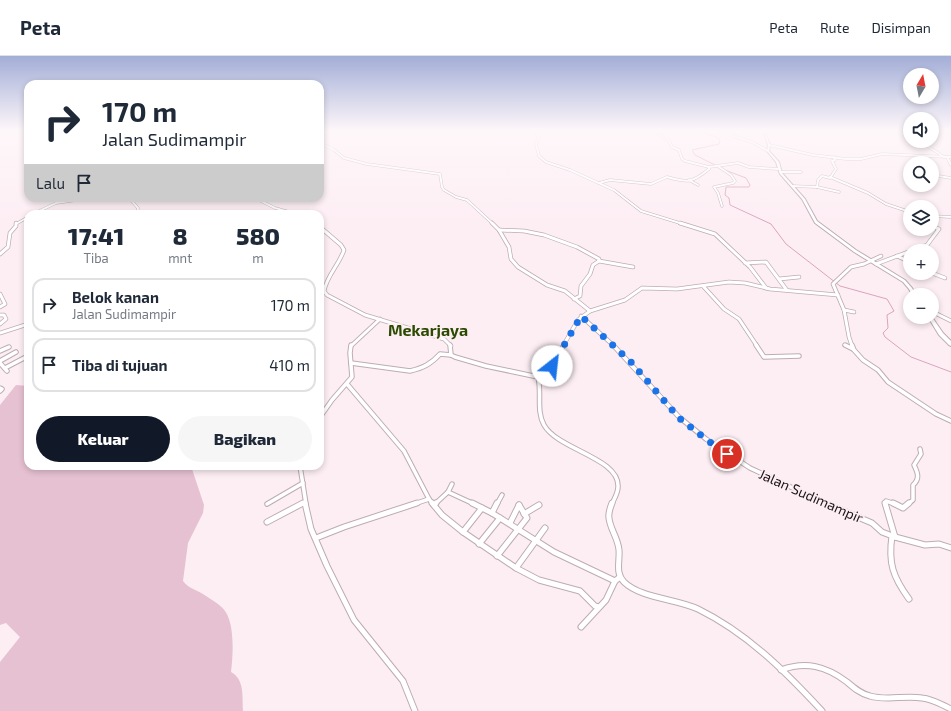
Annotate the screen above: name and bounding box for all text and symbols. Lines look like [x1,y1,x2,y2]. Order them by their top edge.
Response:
text: Peta [20,16,61,39]
text: Peta [769,19,798,36]
text: Rute [820,19,849,36]
text: Disimpan [871,19,931,36]
north arrow [903,68,939,104]
map controls [903,68,939,324]
text: 170 m [102,94,177,128]
icon: right [36,96,88,148]
button: sound [903,112,939,148]
text: Jalan Sudimampir [102,128,246,150]
button: search [903,156,939,192]
icon: arrive [73,172,95,194]
text: Lalu [36,174,65,192]
button: layers [903,200,939,236]
text: 17:41 [68,221,124,250]
text: 8 [173,221,188,250]
text: 580 [236,221,280,250]
button: + [903,244,939,280]
text: Tiba [83,250,109,266]
text: mnt [168,250,192,266]
text: m [252,250,264,266]
text: Belok kanan [72,288,159,306]
button: − [903,288,939,324]
icon: right [38,294,60,316]
text: 170 m [271,296,310,314]
text: Jalan Sudimampir [72,306,176,322]
district label: Mekarjaya [388,320,468,340]
position arrow [531,345,573,387]
icon: arrive [38,354,60,376]
text: Tiba di tujuan [72,356,168,374]
text: 410 m [269,356,310,374]
button: Keluar [36,416,170,462]
button: Bagikan [178,416,312,462]
pin [710,437,744,471]
icon: arrive [716,443,738,465]
street label: Jalan Sudimampir [756,465,866,526]

